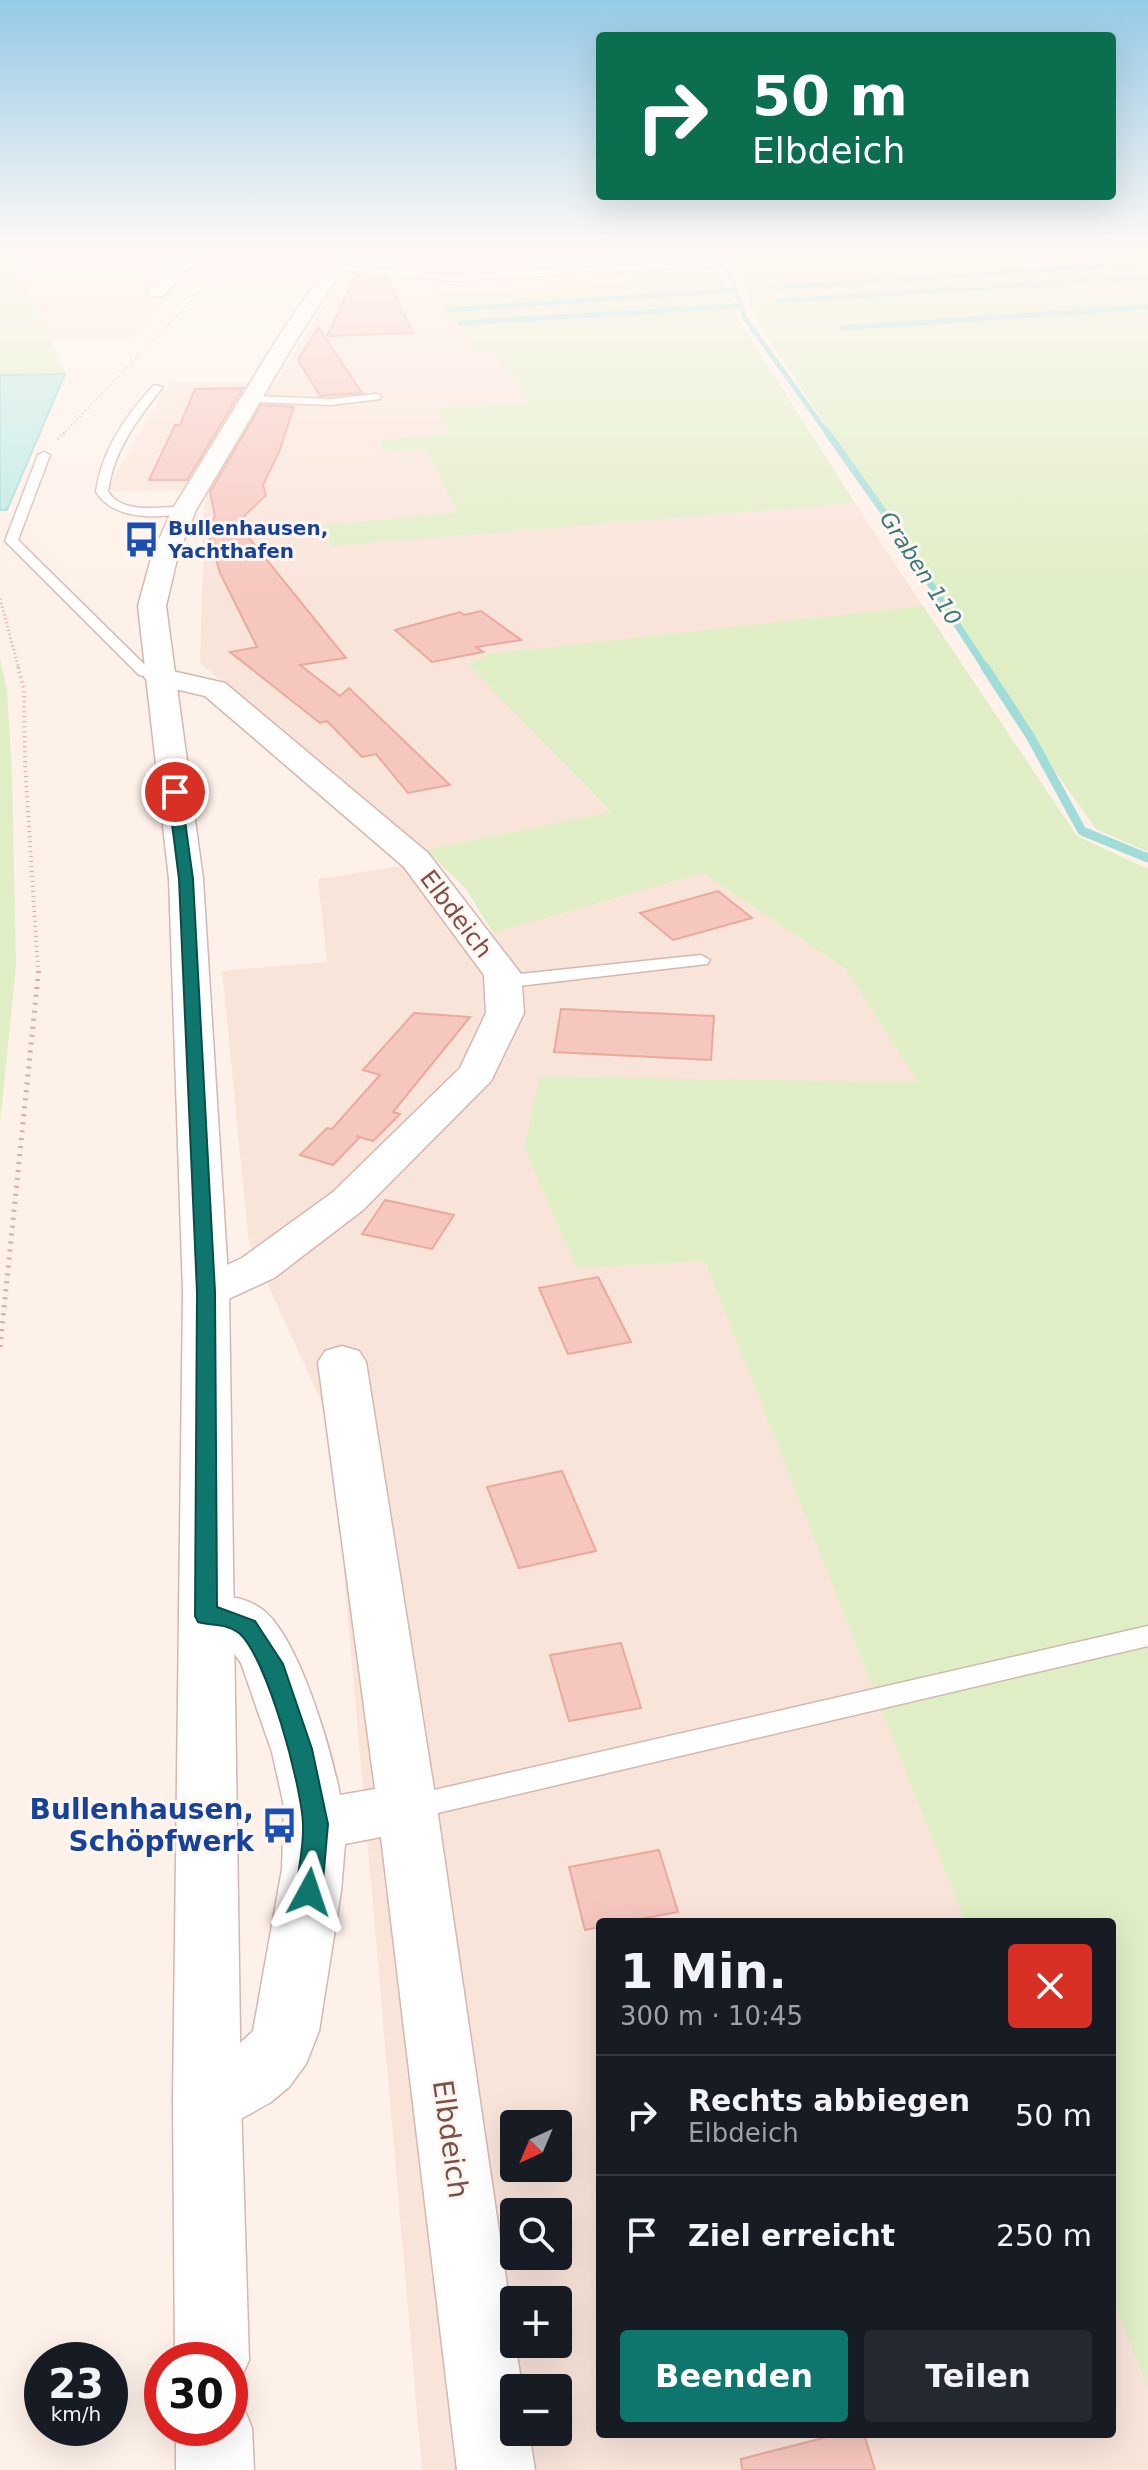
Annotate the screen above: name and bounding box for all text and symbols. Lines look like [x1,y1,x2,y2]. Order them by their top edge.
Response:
text: 50 m [752,63,908,128]
icon: right [620,64,724,168]
text: Elbdeich [752,130,905,171]
water label: Graben 110 [875,507,966,630]
place label: Bullenhausen, Yachthafen [167,516,328,563]
bus stop icon: Bullenhausen, Yachthafen [123,521,161,559]
pin [141,758,209,826]
icon: arrive [153,770,197,814]
street label: Elbdeich [414,865,498,963]
place label: Bullenhausen, Schöpfwerk [30,1793,255,1858]
bus stop icon: Bullenhausen, Schöpfwerk [261,1806,299,1844]
position arrow [267,1850,351,1934]
text: 1 Min. [620,1943,787,1999]
button: close [1008,1944,1092,2028]
text: 300 m · 10:45 [620,2001,803,2031]
street label: Elbdeich [426,2078,475,2200]
text: Rechts abbiegen [688,2083,970,2118]
icon: right [620,2093,664,2137]
text: 50 m [1015,2098,1092,2133]
north arrow [500,2110,572,2182]
map controls [500,2110,572,2446]
text: Elbdeich [688,2118,799,2148]
button: search [500,2198,572,2270]
icon: arrive [620,2213,664,2257]
text: Ziel erreicht [688,2218,895,2253]
text: 250 m [996,2218,1092,2253]
button: + [500,2286,572,2358]
button: Beenden [620,2330,848,2422]
button: Teilen [864,2330,1092,2422]
speed limit sign: 30 [144,2342,248,2446]
text: 23 [48,2361,104,2407]
button: − [500,2374,572,2446]
text: km/h [51,2402,101,2426]

